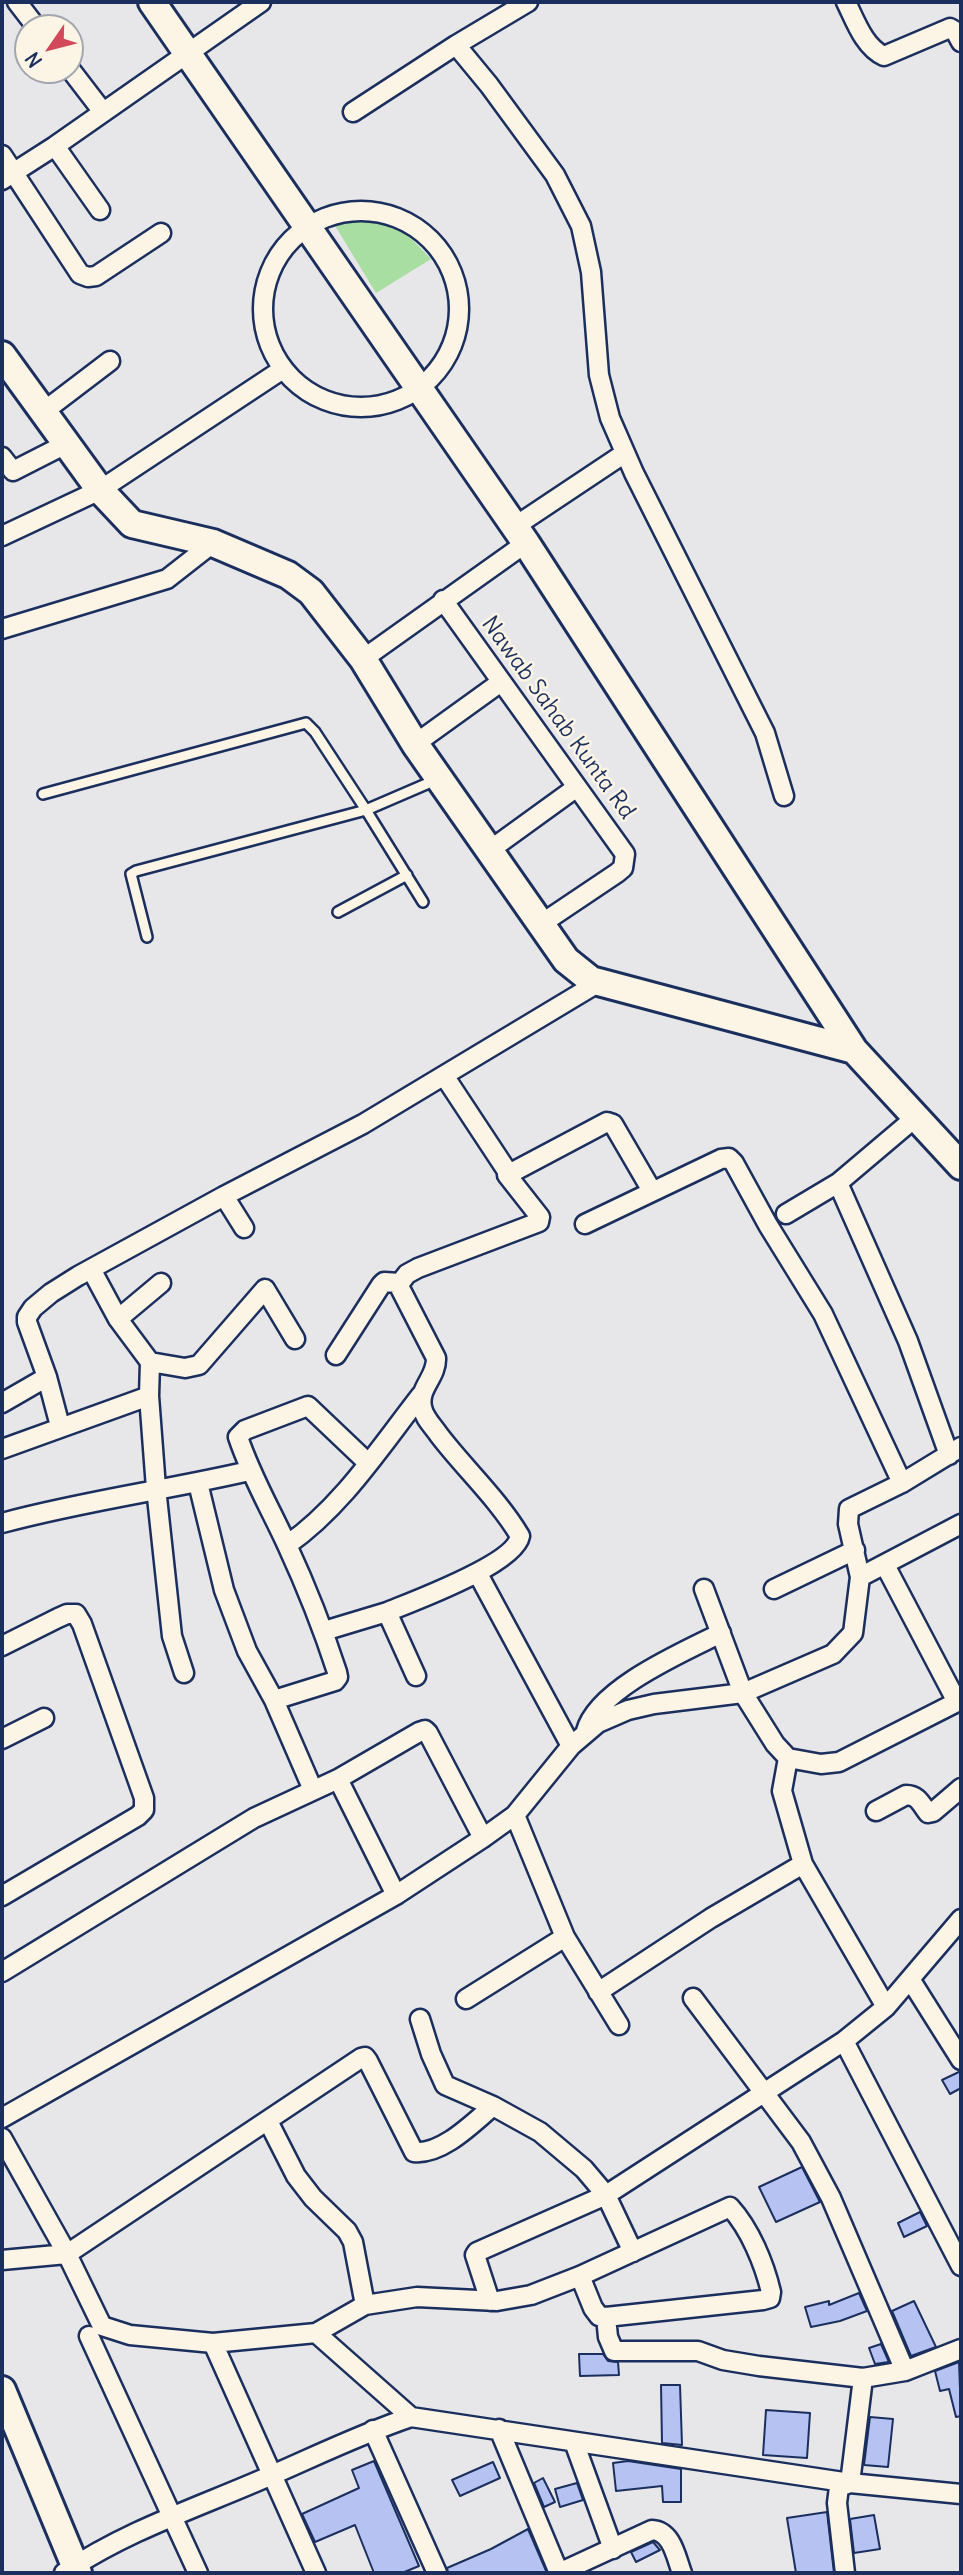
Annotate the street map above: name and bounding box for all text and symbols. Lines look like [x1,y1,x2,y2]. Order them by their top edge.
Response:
north arrow [14,14,84,84]
text: N [20,48,47,72]
street label: Nawab Sahab Kunta Rd [475,611,641,825]

